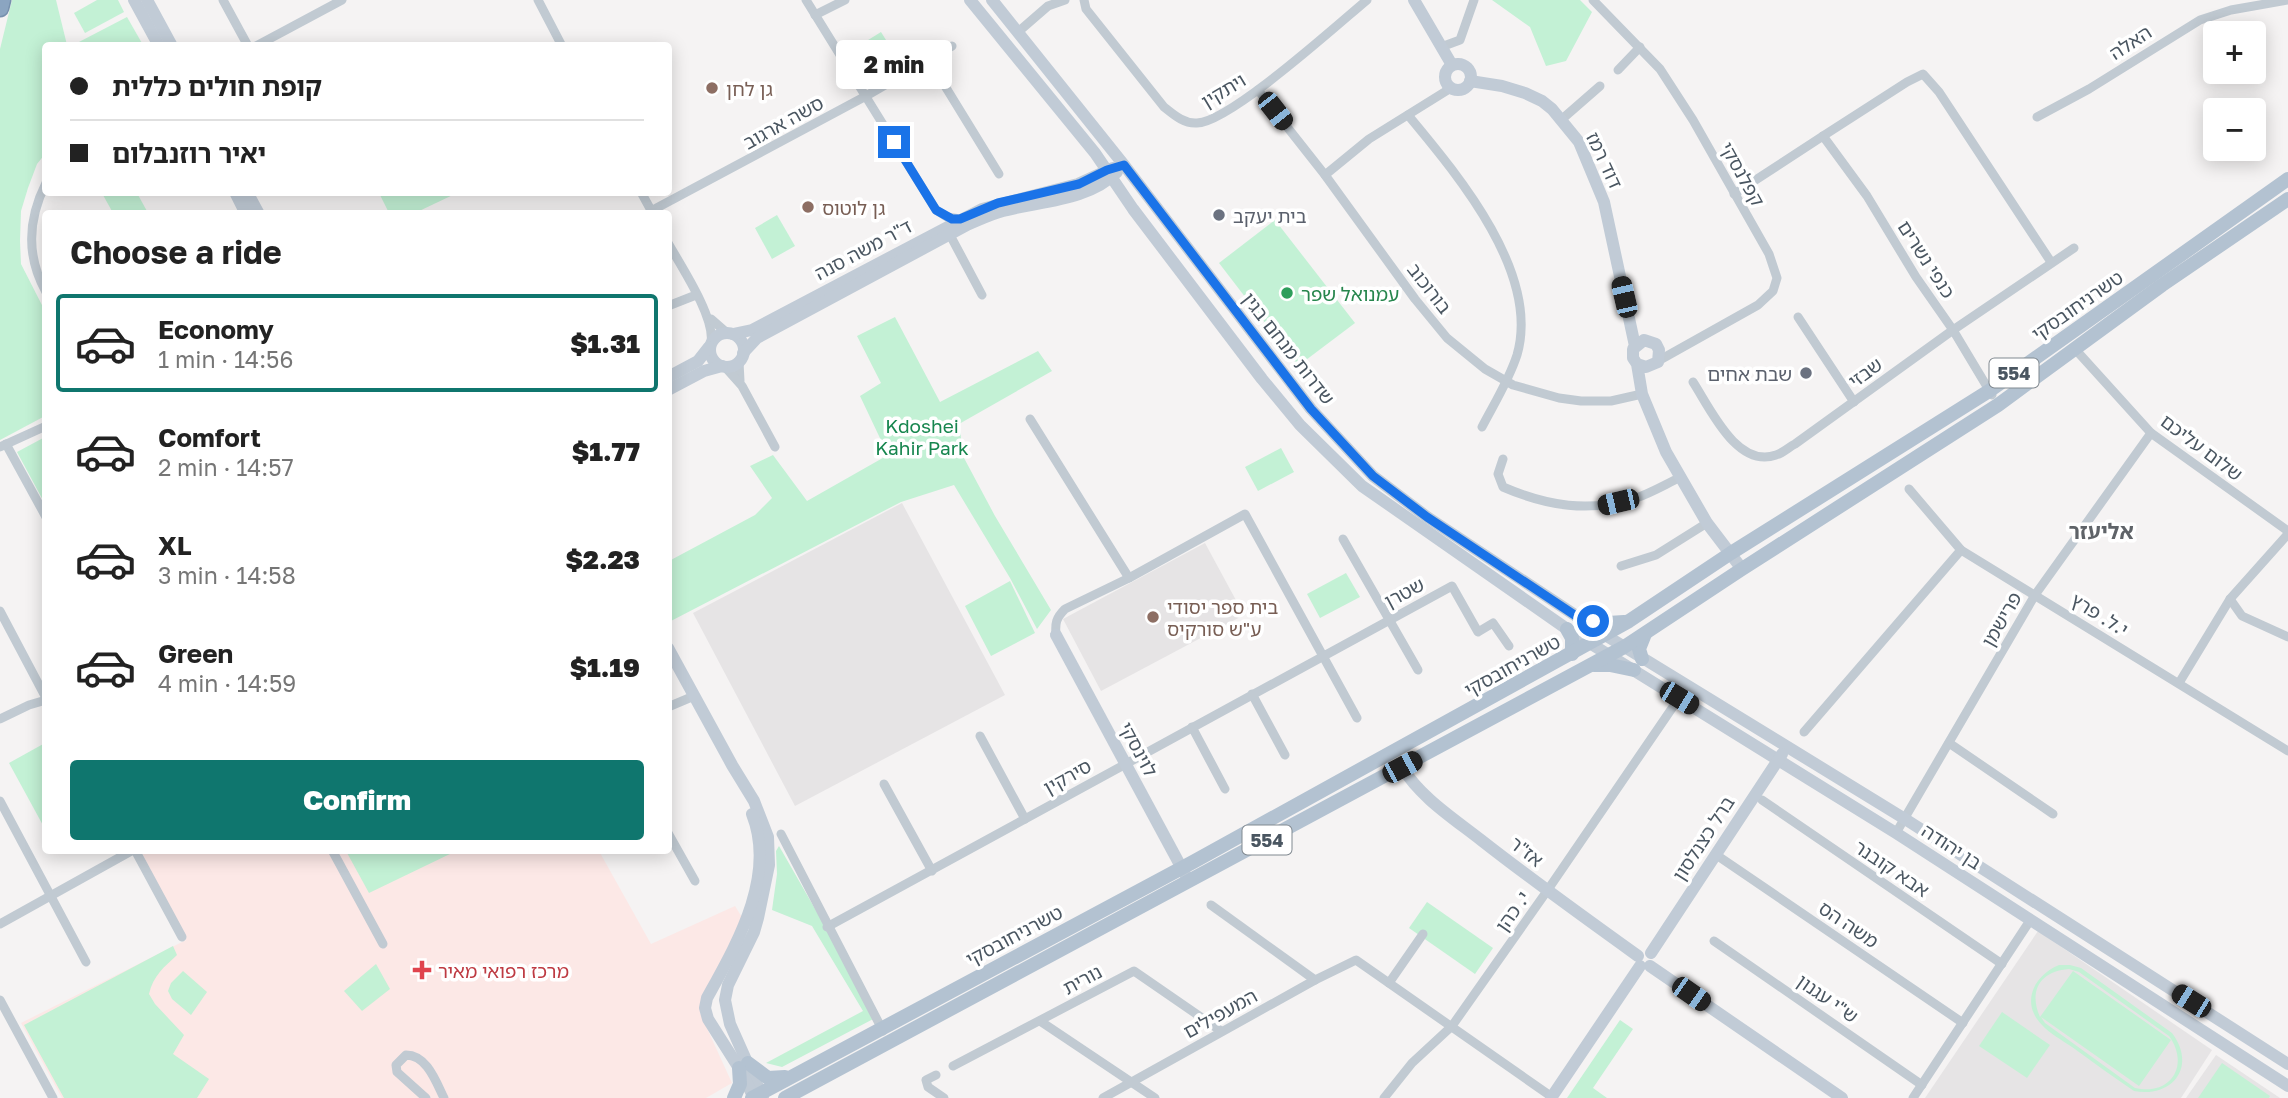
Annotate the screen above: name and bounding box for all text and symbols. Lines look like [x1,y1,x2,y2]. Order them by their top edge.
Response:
street label: האלה [2105,20,2155,64]
map controls [2203,21,2266,161]
button: + [2203,21,2266,84]
callout: 2 min [836,40,952,90]
text: 2 min [864,50,924,78]
street label: ויתקין [1197,68,1249,112]
text: קופת חולים כללית [112,71,322,102]
place label: גן לחן [726,77,773,100]
marker: גן לחן [704,80,720,96]
car [1254,88,1297,134]
street label: סשה ארגוב [739,91,827,153]
button: − [2203,98,2266,161]
route end [878,126,910,158]
street label: דוד רמז [1582,128,1628,192]
text: יאיר רוזנבלום [112,138,266,169]
street label: קפלנסקי [1716,138,1770,210]
place label: גן לוטוס [822,196,885,219]
marker: גן לוטוס [800,199,816,215]
place label: בית יעקב [1233,204,1307,227]
marker: בית יעקב [1211,207,1227,223]
street label: ד"ר משה סנה [810,214,916,284]
street label: כנפי נשרים [1893,216,1961,302]
text: Choose a ride [70,233,282,271]
street label: בורוכוב [1403,258,1457,318]
street label: טשרניחובסקי [2027,265,2127,345]
car [1610,274,1639,320]
place label: עמנואל שפר [1301,282,1399,305]
marker: עמנואל שפר [1279,285,1295,301]
street label: שדרות מנחם בגין [1238,287,1340,409]
icon: car [74,312,137,375]
text: Economy [158,314,274,345]
text: $1.31 [570,328,640,359]
text: 1 min · 14:56 [158,345,293,373]
street label: שבזי [1844,352,1886,392]
road number: 554 [1990,358,2038,388]
place label: שבת אחים [1707,362,1792,385]
marker: שבת אחים [1798,365,1814,381]
street label: שלום עליכם [2157,409,2247,485]
park label: Kdoshei Kahir Park [875,414,969,459]
icon: car [74,420,137,483]
text: Comfort [158,422,261,453]
text: $1.77 [572,436,640,467]
text: 2 min · 14:57 [158,453,294,481]
car [1596,487,1641,517]
district label: אליעזר [2068,518,2134,544]
icon: car [74,528,137,591]
text: XL [158,530,192,561]
text: $2.23 [565,544,640,575]
text: 3 min · 14:58 [158,561,296,589]
street label: שטרן [1380,572,1428,612]
street label: פרישמן [1976,587,2026,651]
street label: י.ל. פרץ [2067,588,2133,640]
place label: בית ספר יסודי ע"ש סורקיס [1167,595,1278,640]
route start [1577,605,1609,637]
marker: בית ספר יסודי ע"ש סורקיס [1145,609,1161,625]
street label: טשרניחובסקי [1460,629,1564,701]
icon: car [74,636,137,699]
text: Green [158,638,233,669]
text: $1.19 [570,652,640,683]
text: 4 min · 14:59 [158,669,296,697]
car [1656,678,1703,718]
street label: לוינסקי [1115,718,1163,780]
car [1379,748,1426,786]
street label: סירקין [1039,754,1095,798]
button: Confirm [70,760,644,840]
street label: ברל כצנלסון [1667,791,1739,885]
street label: בן יהודה [1918,818,1986,874]
road number: 554 [1242,826,1292,854]
street label: אז"ר [1506,831,1548,871]
street label: אבא קובנר [1850,835,1934,901]
street label: י. כהן [1490,886,1534,936]
street label: משה הס [1815,896,1883,952]
street label: טשרניחובסקי [962,900,1066,970]
place label: מרכז רפואי מאיר [438,959,569,982]
street label: נורית [1059,959,1105,999]
marker: מרכז רפואי מאיר [412,960,432,980]
street label: ש"י עגנון [1793,969,1863,1027]
car [1668,973,1715,1015]
car [2168,981,2215,1021]
street label: המעפילים [1179,983,1261,1043]

